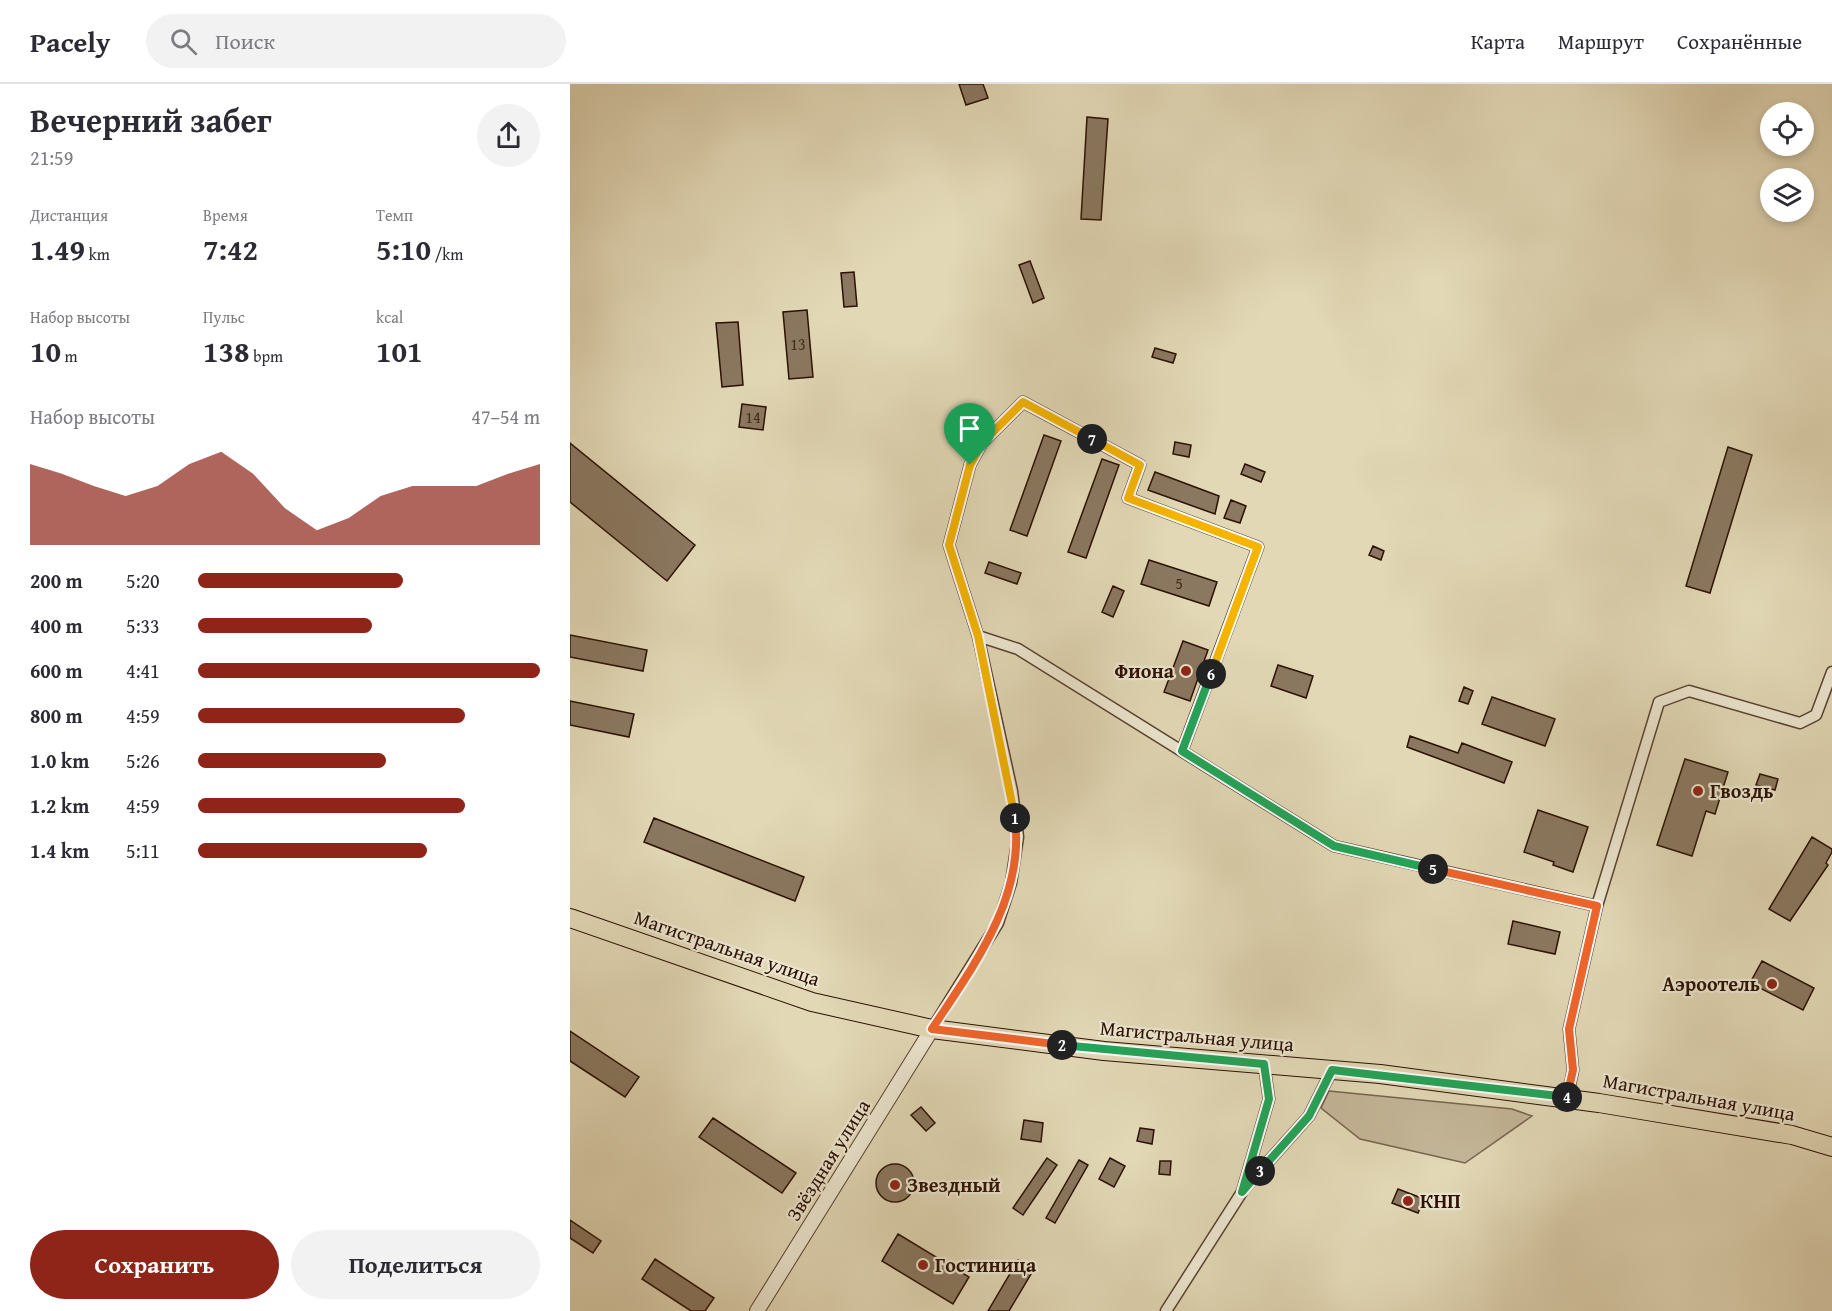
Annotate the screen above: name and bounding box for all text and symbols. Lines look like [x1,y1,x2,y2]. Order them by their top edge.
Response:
search box [146,14,566,68]
text: Pacely [30,21,110,62]
icon: search [167,25,200,58]
text: Поиск [215,25,275,57]
text: Карта [1471,26,1525,57]
text: Маршрут [1558,26,1644,57]
text: Сохранённые [1677,26,1802,57]
text: Вечерний забег [30,96,272,144]
map controls [1760,102,1814,222]
button: locate [1760,102,1814,156]
button: share [477,104,540,167]
text: 21:59 [30,143,73,172]
button: layers [1760,168,1814,222]
text: Дистанция [30,203,108,227]
text: Время [203,203,248,227]
text: Темп [376,203,413,227]
text: 1.49 [30,227,85,271]
text: 7:42 [203,227,258,271]
text: 5:10 [376,227,431,271]
text: km [85,242,110,266]
text: /km [431,242,463,266]
text: Набор высоты [30,305,130,329]
text: Пульс [203,305,245,329]
text: kcal [376,305,403,329]
text: 10 [30,329,61,373]
text: 138 [203,329,250,373]
text: 101 [376,329,423,373]
house number: 13 [790,332,806,356]
text: m [61,344,78,368]
text: bpm [250,344,283,368]
text: Набор высоты [30,402,155,431]
text: 47–54 m [471,402,540,431]
pin [944,403,995,465]
house number: 14 [745,405,761,429]
icon: arrive [953,412,986,445]
pin: 7 [1077,424,1107,454]
text: 7 [1088,427,1096,451]
text: 200 m [30,566,83,595]
text: 5:20 [126,566,160,595]
house number: 5 [1175,571,1183,595]
text: 400 m [30,611,83,640]
text: 5:33 [126,611,160,640]
text: 600 m [30,656,83,685]
text: 4:41 [126,656,160,685]
place label: Фиона [1115,656,1175,685]
pin: 6 [1196,659,1226,689]
text: 6 [1207,662,1215,686]
marker: Фиона [1179,664,1193,678]
text: 800 m [30,701,83,730]
text: 4:59 [126,701,160,730]
text: 1.0 km [30,746,89,775]
text: 5:26 [126,746,160,775]
place label: Гвоздь [1710,776,1773,805]
marker: Гвоздь [1691,784,1705,798]
text: 1.2 km [30,791,89,820]
text: 4:59 [126,791,160,820]
pin: 1 [1000,803,1030,833]
text: 1 [1011,806,1019,830]
text: 1.4 km [30,836,89,865]
text: 5:11 [126,836,160,865]
pin: 5 [1418,854,1448,884]
text: 5 [1429,857,1437,881]
street label: Магистральная улица [630,902,824,993]
place label: Аэроотель [1662,969,1760,998]
marker: Аэроотель [1765,977,1779,991]
street label: Магистральная улица [1099,1013,1296,1058]
pin: 2 [1047,1030,1077,1060]
text: 2 [1058,1033,1066,1057]
street label: Магистральная улица [1601,1065,1798,1128]
pin: 4 [1552,1082,1582,1112]
text: 4 [1563,1085,1571,1109]
street label: Звёздная улица [779,1093,877,1226]
pin: 3 [1245,1156,1275,1186]
text: 3 [1256,1159,1264,1183]
place label: Звездный [907,1170,1001,1199]
marker: Звездный [888,1178,902,1192]
place label: КНП [1420,1186,1461,1215]
marker: КНП [1401,1194,1415,1208]
button: Сохранить [30,1230,279,1299]
button: Поделиться [291,1230,540,1299]
place label: Гостиница [935,1250,1037,1279]
marker: Гостиница [916,1258,930,1272]

